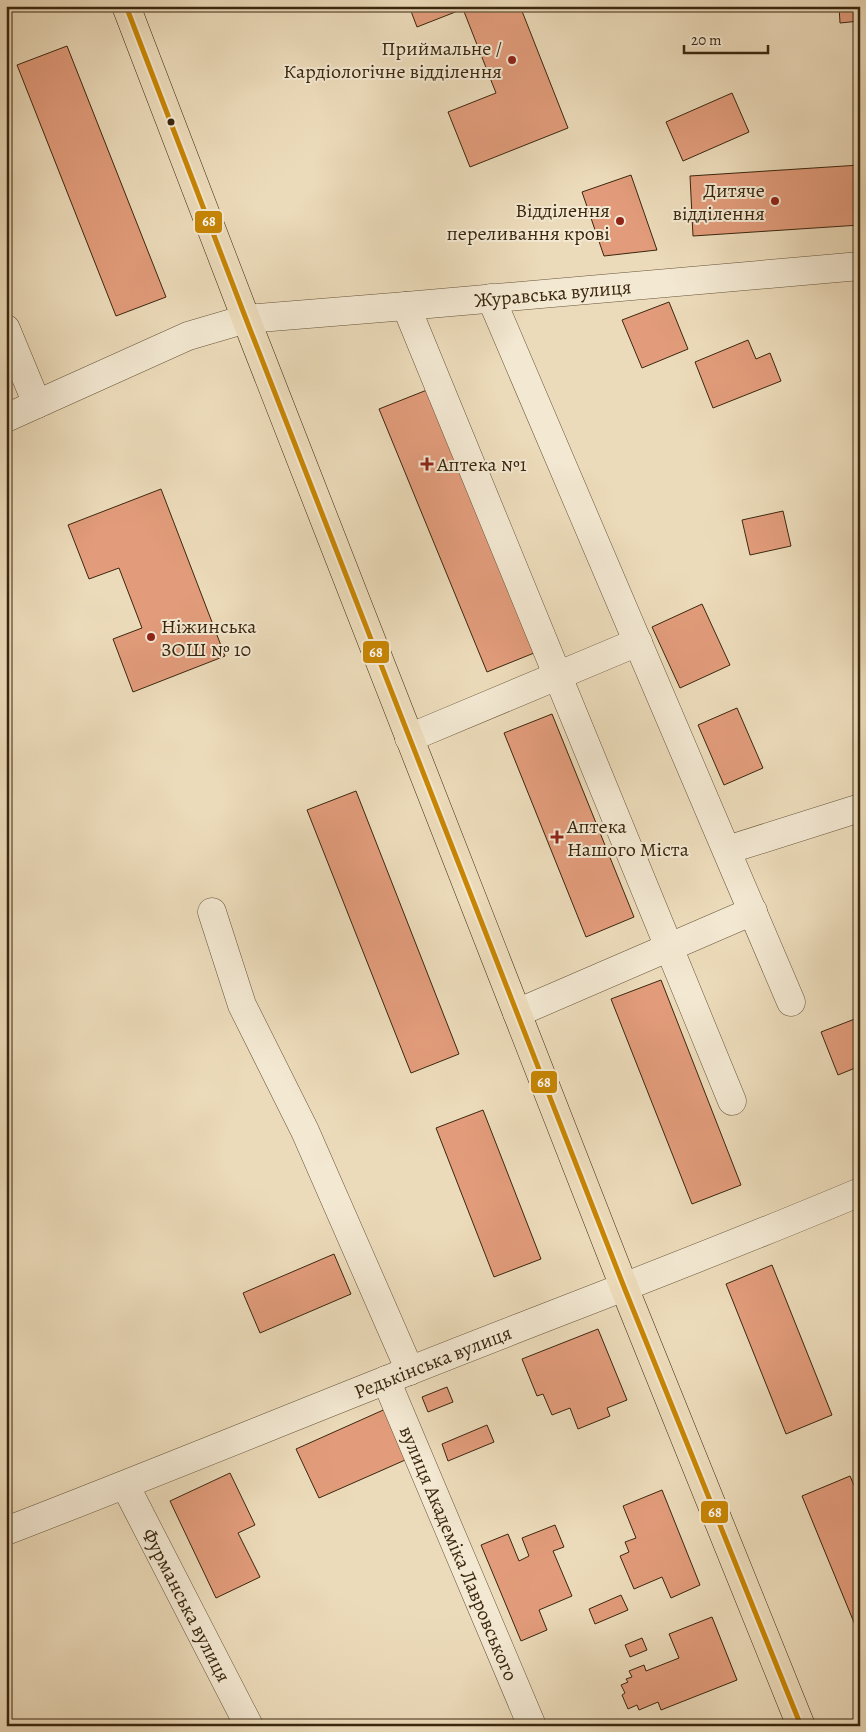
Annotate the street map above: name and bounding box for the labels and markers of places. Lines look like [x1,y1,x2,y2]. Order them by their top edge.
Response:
place label: Приймальне / Кардіологічне відділення [283,35,502,85]
marker: Приймальне / Кардіологічне відділення [506,54,518,66]
unlabelled marker [166,117,176,127]
place label: Дитяче відділення [673,177,765,227]
marker: Дитяче відділення [769,195,781,207]
place label: Відділення переливання крові [446,197,610,247]
marker: Відділення переливання крові [614,215,626,227]
place label: Аптека №1 [436,451,527,478]
marker: Аптека №1 [421,458,433,470]
place label: Ніжинська ЗОШ № 10 [161,613,257,663]
marker: Ніжинська ЗОШ № 10 [145,631,157,643]
place label: Аптека Нашого Міста [566,813,690,863]
marker: Аптека Нашого Міста [551,831,563,843]

